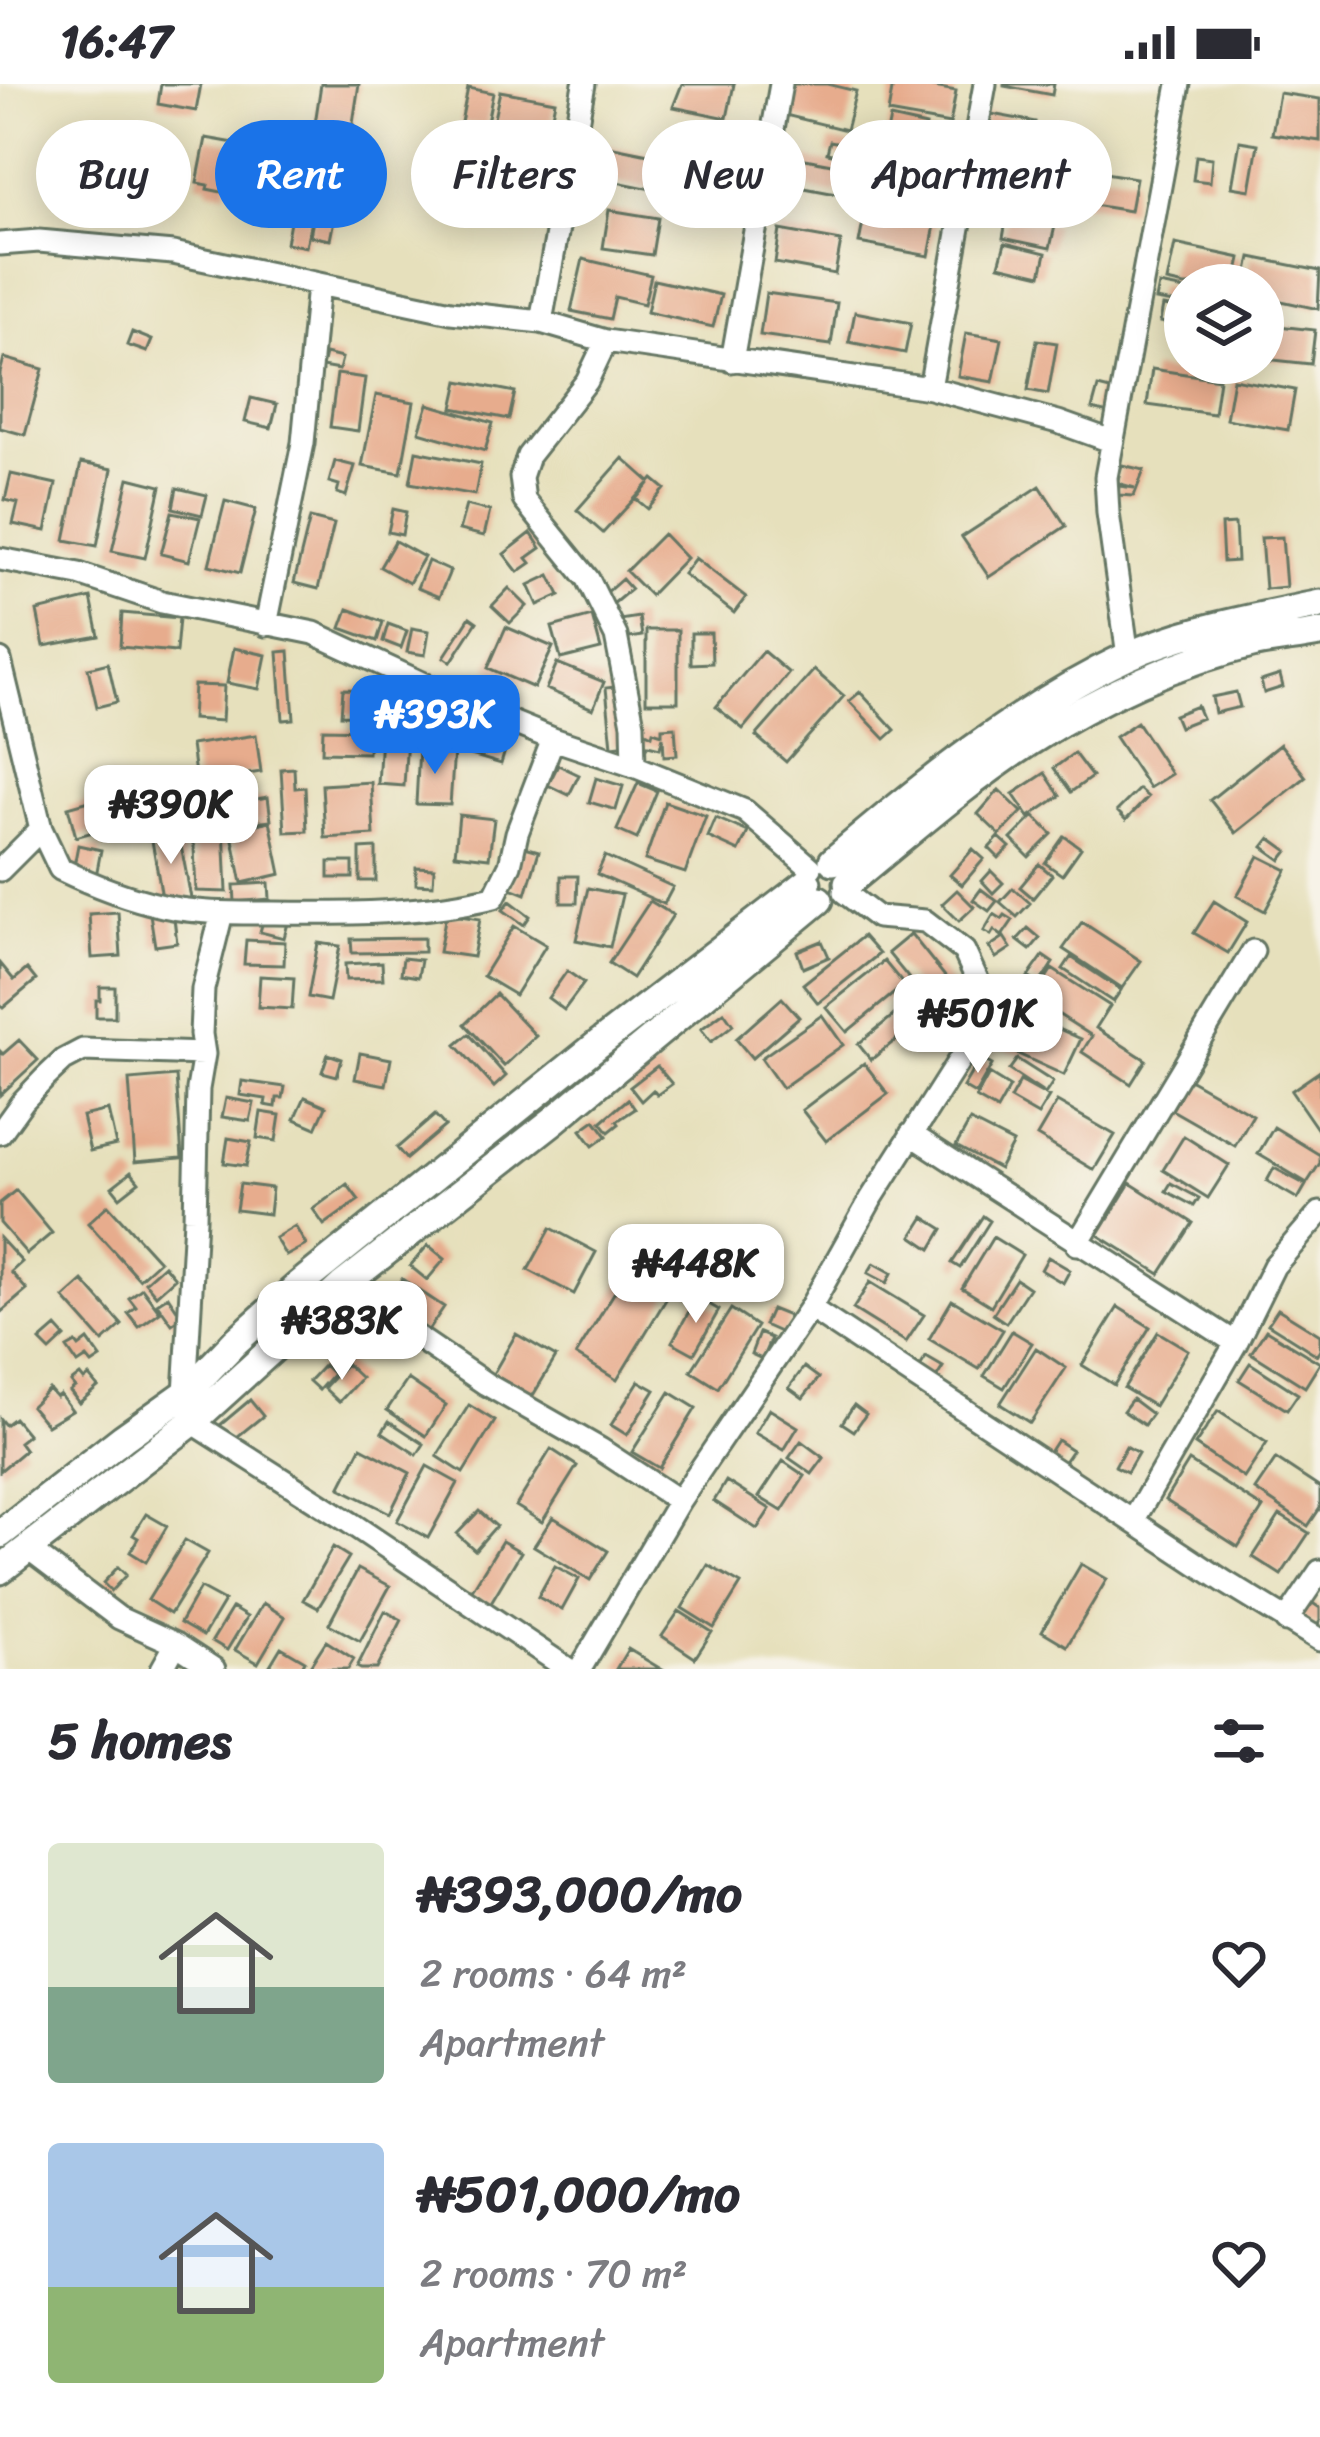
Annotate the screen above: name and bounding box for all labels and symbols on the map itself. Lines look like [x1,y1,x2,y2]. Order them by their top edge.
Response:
pin: ₦393K [351,675,519,777]
pin: ₦390K [87,765,255,867]
pin: ₦501K [894,974,1062,1076]
pin: ₦448K [612,1224,780,1326]
pin: ₦383K [258,1281,426,1383]

